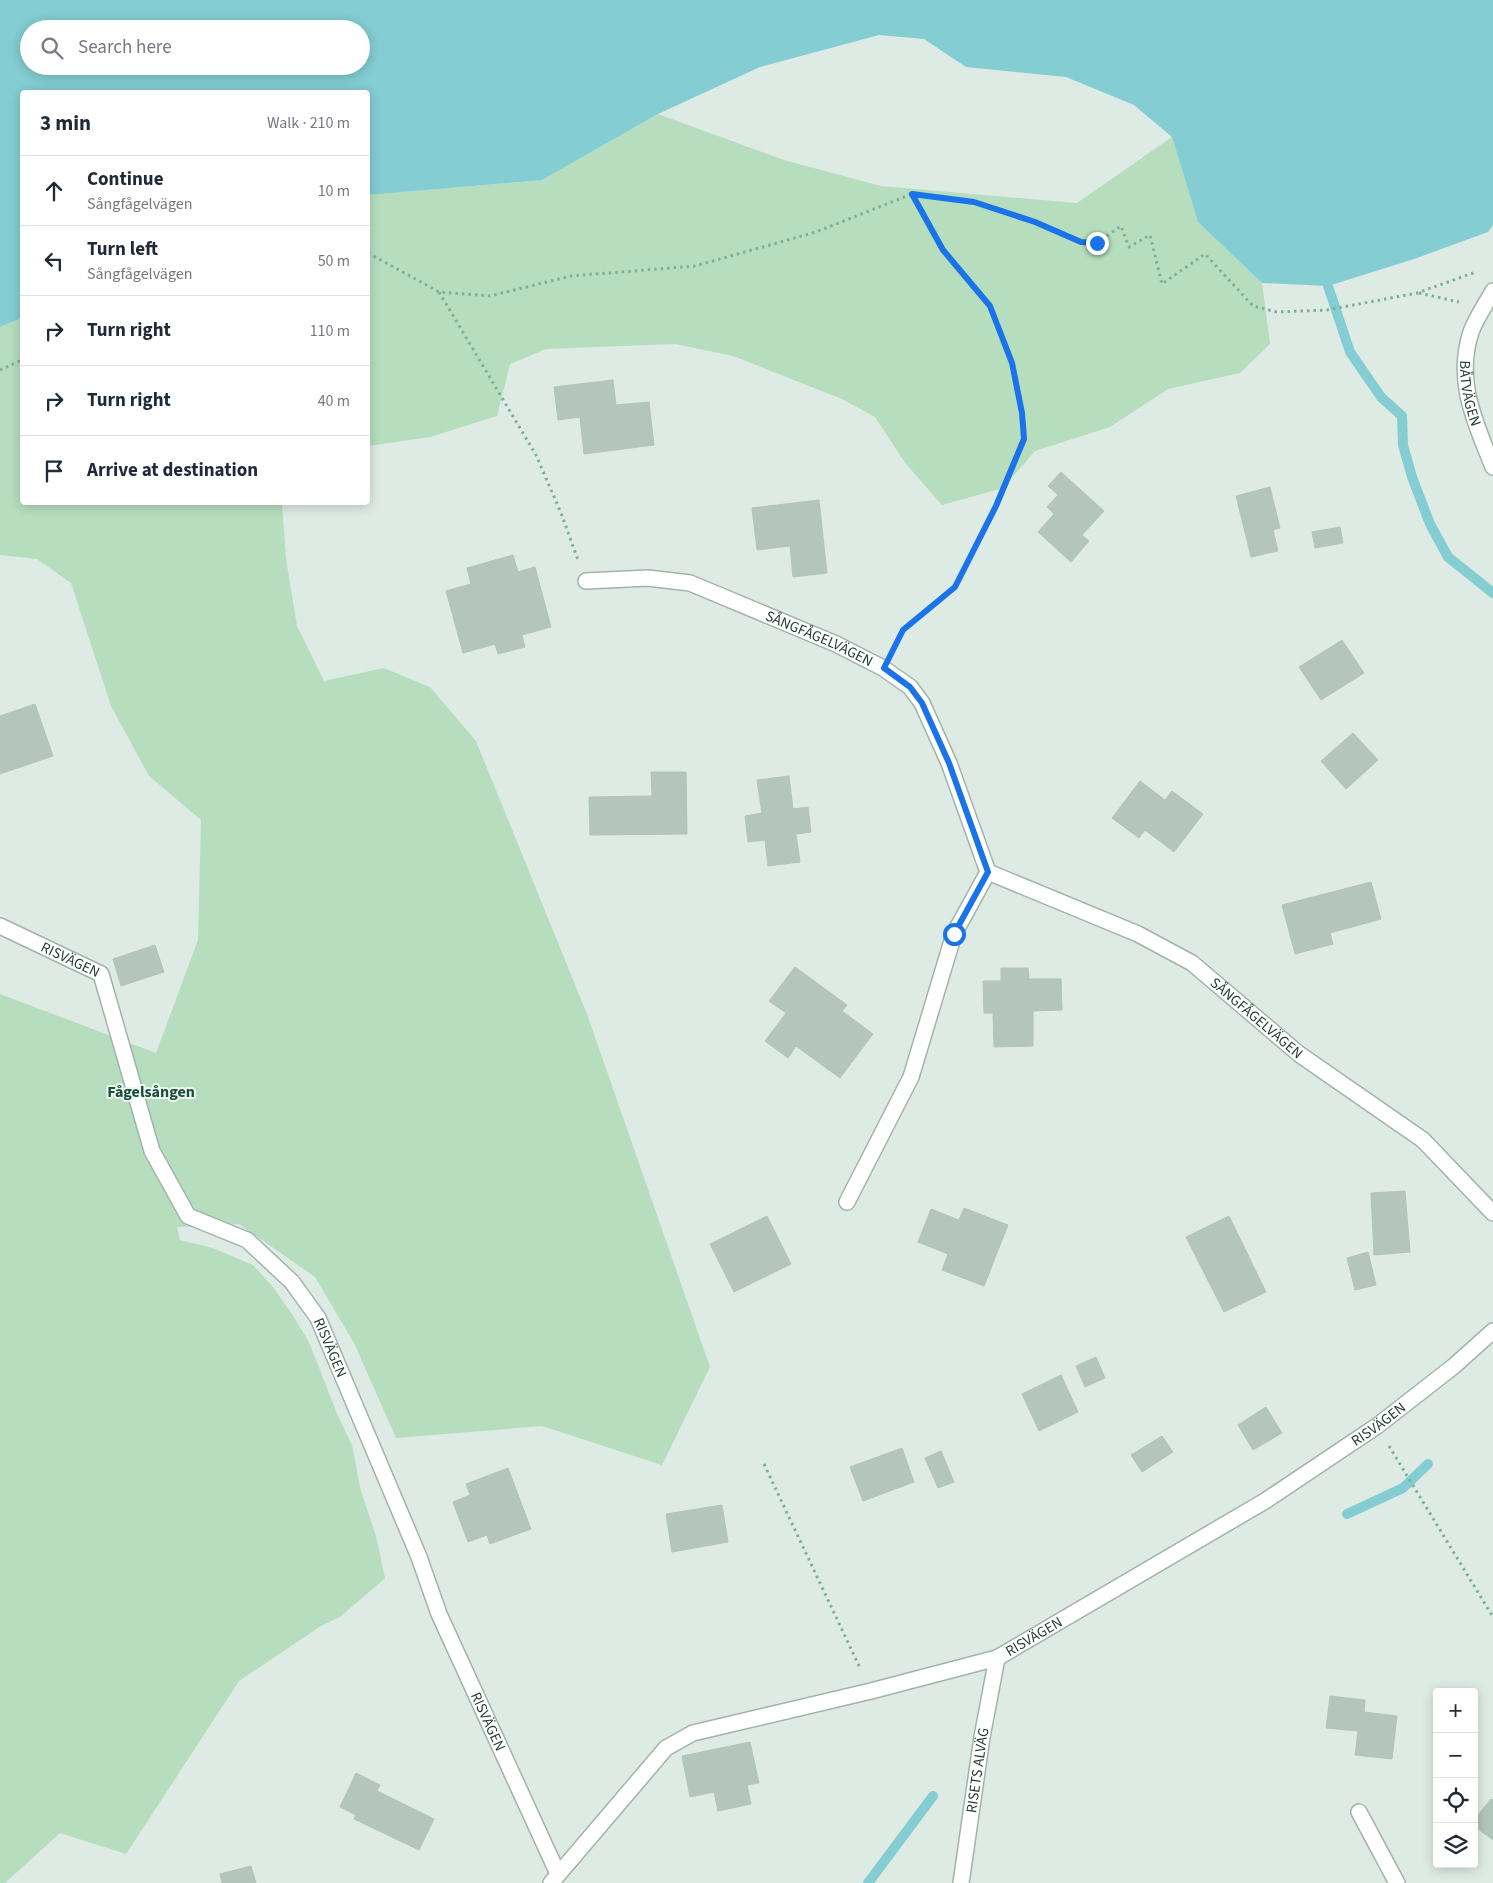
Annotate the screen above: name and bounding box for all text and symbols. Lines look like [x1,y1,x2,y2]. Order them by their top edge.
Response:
search box [20,20,370,75]
icon: search [38,34,66,62]
text: Search here [78,34,172,61]
text: 3 min [40,108,91,138]
text: Walk · 210 m [267,112,350,134]
text: Continue [87,166,164,193]
icon: ahead [40,177,68,205]
text: 10 m [318,180,350,202]
text: Sångfågelvägen [87,193,192,215]
route end [1086,232,1109,255]
text: Turn left [87,236,158,263]
icon: left [40,247,68,275]
text: 50 m [318,250,350,272]
text: Sångfågelvägen [87,263,192,285]
icon: right [40,317,68,345]
text: Turn right [87,317,171,344]
text: 110 m [310,320,350,342]
street label: BÅTVÄGEN [1455,360,1487,429]
icon: right [40,387,68,415]
text: Turn right [87,387,171,414]
text: 40 m [318,390,350,412]
icon: arrive [40,457,68,485]
text: Arrive at destination [87,457,258,484]
street label: SÅNGFÅGELVÄGEN [762,605,877,672]
route start [943,923,966,946]
street label: RISVÄGEN [38,936,103,982]
street label: SÅNGFÅGELVÄGEN [1206,973,1308,1064]
district label: Fågelsången [107,1081,195,1103]
street label: RISVÄGEN [309,1314,352,1381]
street label: RISVÄGEN [1347,1397,1410,1451]
street label: RISVÄGEN [1001,1611,1066,1661]
street label: RISVÄGEN [466,1688,511,1754]
map controls [1433,1688,1478,1868]
button: + [1433,1688,1478,1733]
street label: RISETS ALVÄG [961,1726,994,1814]
button: − [1433,1733,1478,1778]
button: locate [1433,1778,1478,1823]
button: layers [1433,1823,1478,1868]

